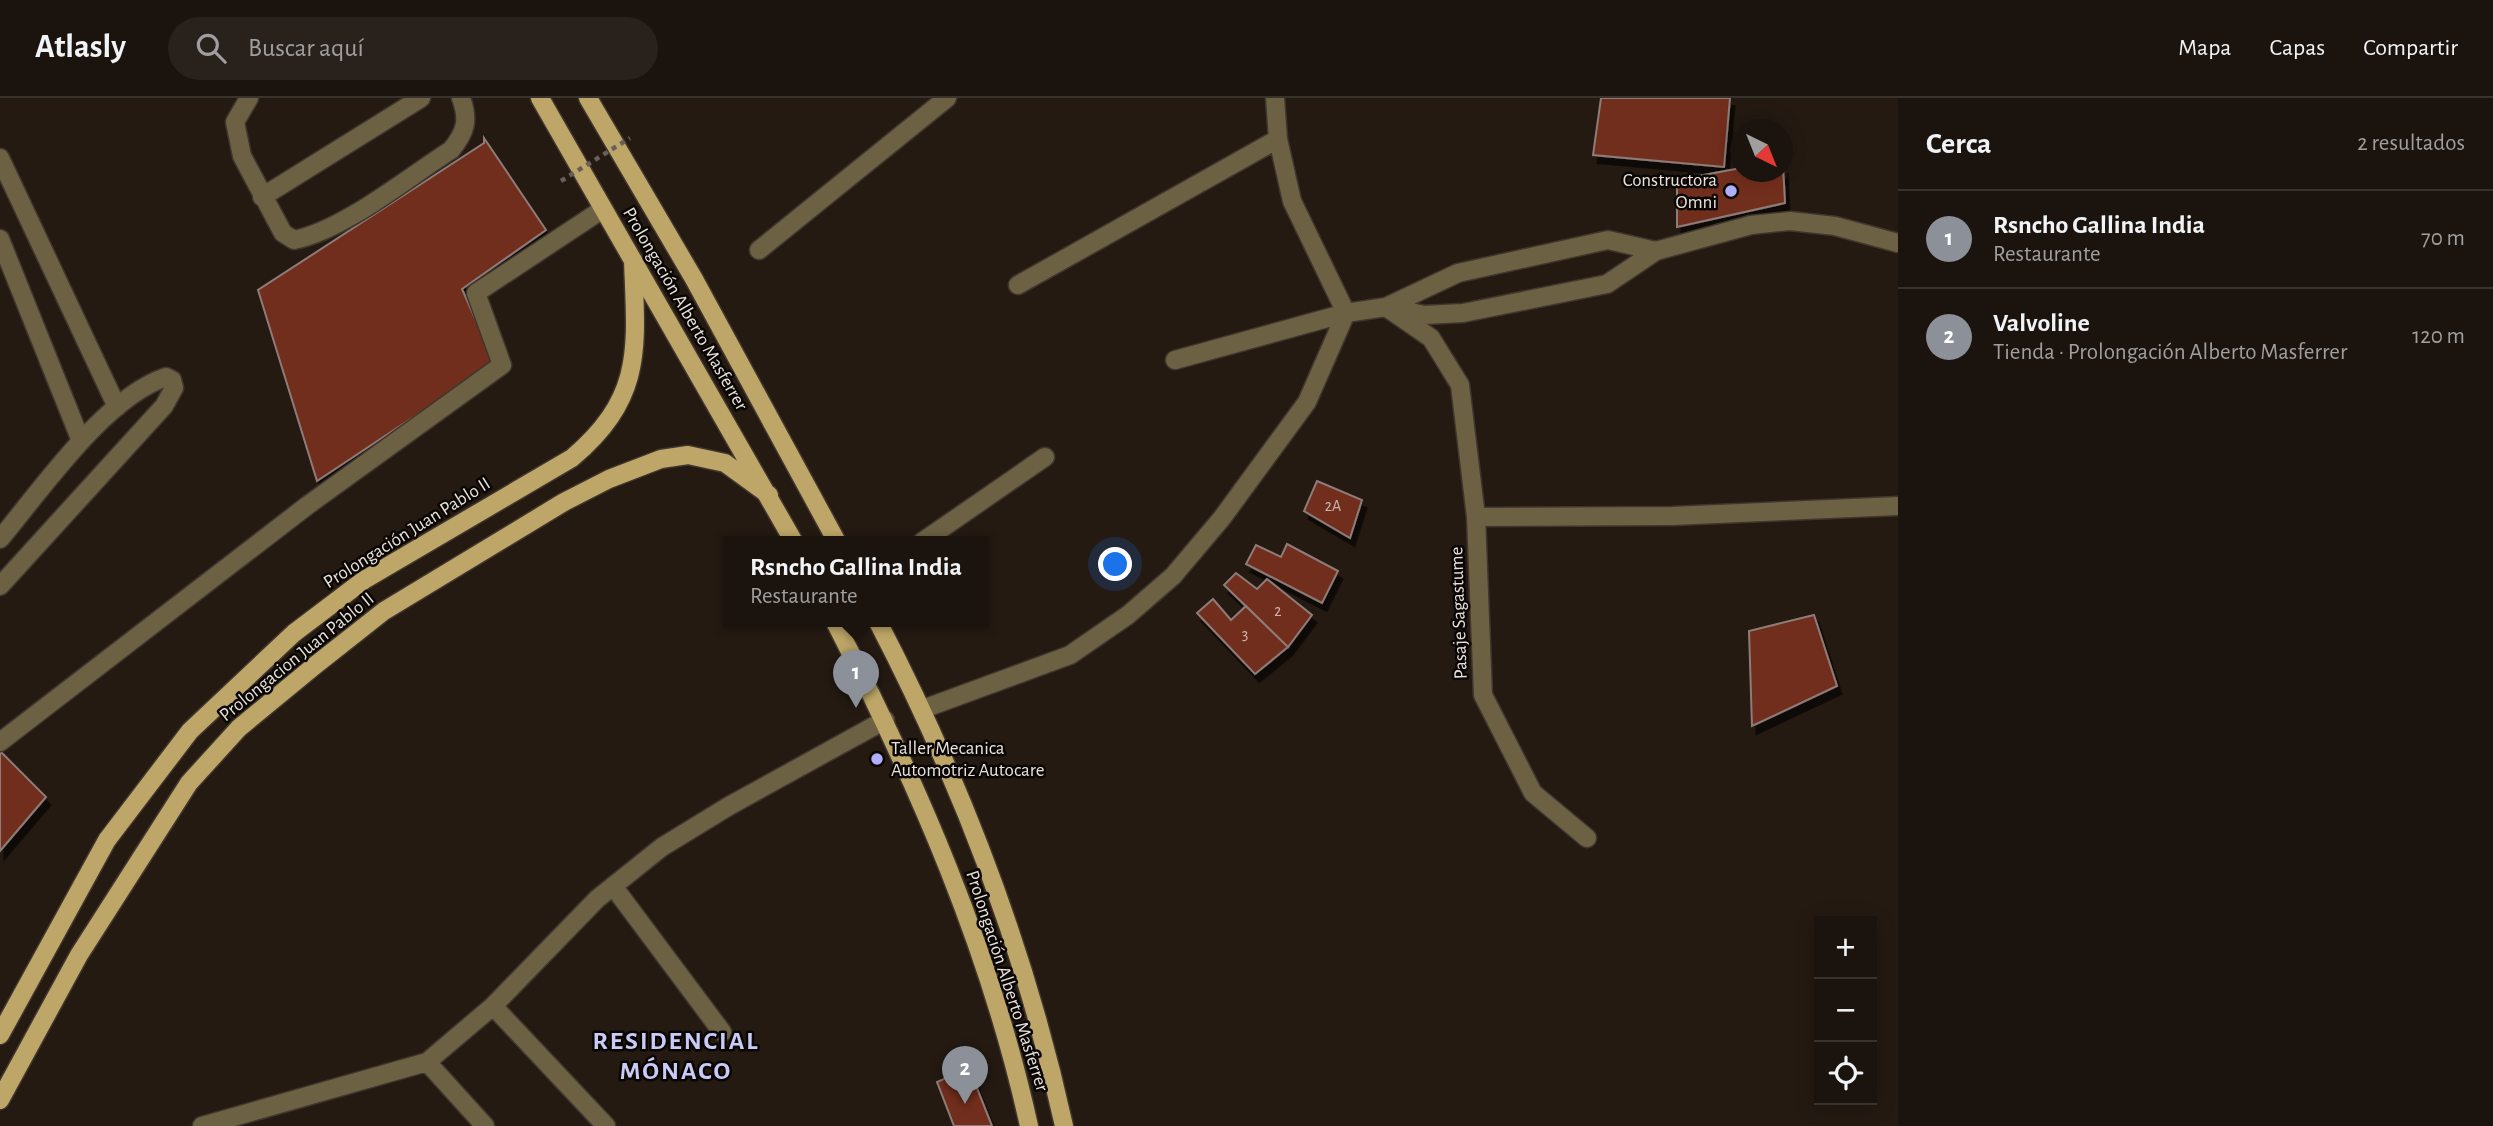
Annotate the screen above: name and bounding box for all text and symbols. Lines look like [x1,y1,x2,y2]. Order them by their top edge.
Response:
search box [168,17,658,80]
icon: search [192,29,230,67]
text: Atlasly [35,31,126,64]
text: Buscar aquí [248,35,364,61]
text: Mapa [2178,36,2231,60]
text: Capas [2269,36,2325,60]
text: Compartir [2363,36,2458,60]
north arrow [1730,119,1793,182]
text: Cerca [1926,129,1991,159]
text: 2 resultados [2357,132,2465,155]
place label: Constructora Omni [1623,171,1717,212]
marker: Constructora Omni [1723,183,1739,199]
street label: Prolongación Alberto Masferrer [619,204,751,414]
text: Rsncho Gallina India [1993,212,2205,238]
text: 1 [1945,227,1953,250]
text: 70 m [2421,227,2465,250]
text: Restaurante [1993,243,2101,266]
text: Valvoline [1993,310,2090,336]
text: 2 [1944,325,1954,348]
text: 120 m [2412,325,2465,348]
text: Tienda · Prolongación Alberto Masferrer [1993,341,2347,364]
street label: Prolongación Juan Pablo II [320,474,494,592]
house number: 2A [1325,498,1341,514]
popup [723,536,989,627]
street label: Pasaje Sagastume [1447,546,1471,680]
your location [1098,547,1132,581]
text: Rsncho Gallina India [750,554,962,580]
text: Restaurante [750,585,858,608]
street label: Prolongacion Juan Pablo II [216,589,378,725]
house number: 2 [1274,603,1282,619]
house number: 3 [1242,626,1248,642]
pin: 1 [833,650,879,708]
place label: Taller Mecanica Automotriz Autocare [891,739,1045,780]
marker: Taller Mecanica Automotriz Autocare [869,751,885,767]
street label: Prolongación Alberto Masferrer [962,868,1052,1094]
map controls [1814,916,1877,1105]
button: + [1814,916,1877,979]
button: − [1814,979,1877,1042]
district label: RESIDENCIAL MÓNACO [592,1028,760,1084]
button: locate [1814,1042,1877,1105]
pin: 2 [942,1046,988,1104]

